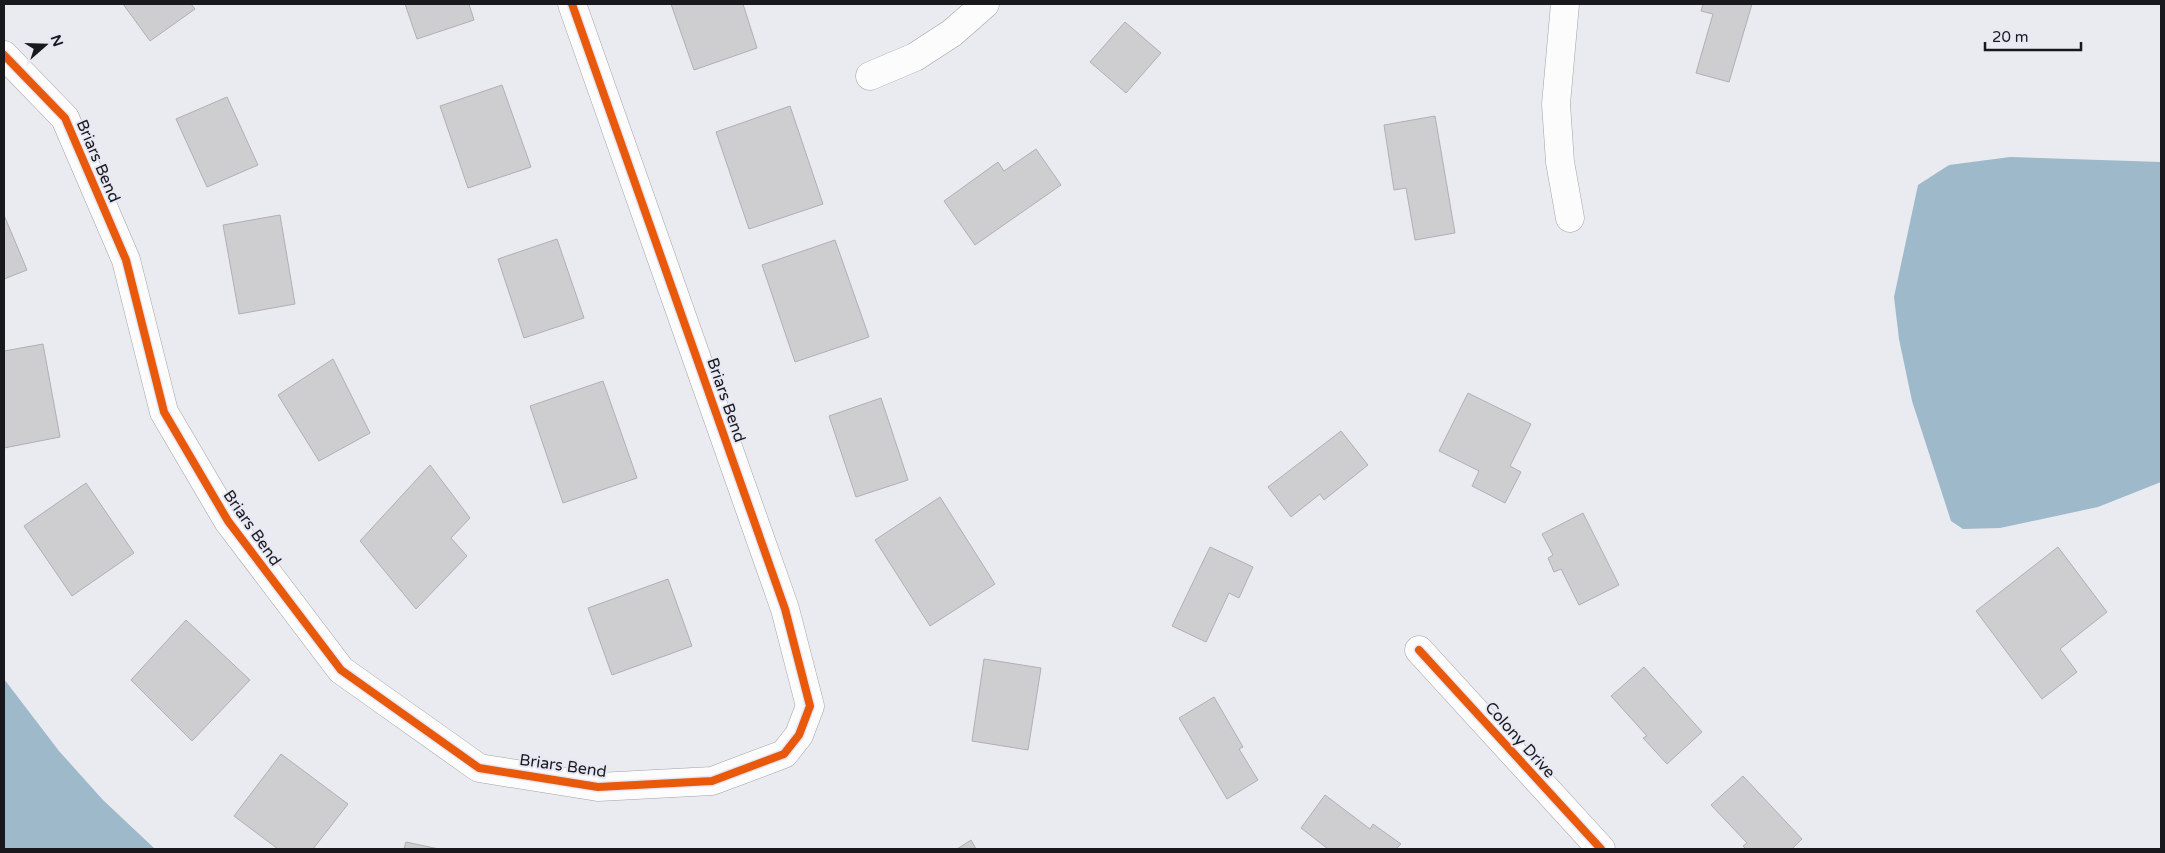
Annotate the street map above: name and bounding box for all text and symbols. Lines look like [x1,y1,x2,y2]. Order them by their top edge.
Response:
north arrow [20,20,70,70]
scale bar [1985,20,2081,52]
text: 20 m [1992,28,2029,46]
text: N [47,33,67,49]
street label: Briars Bend [72,117,124,205]
street label: Briars Bend [702,355,750,445]
street label: Briars Bend [219,486,285,570]
street label: Colony Drive [1480,698,1560,782]
street label: Briars Bend [518,750,608,782]

